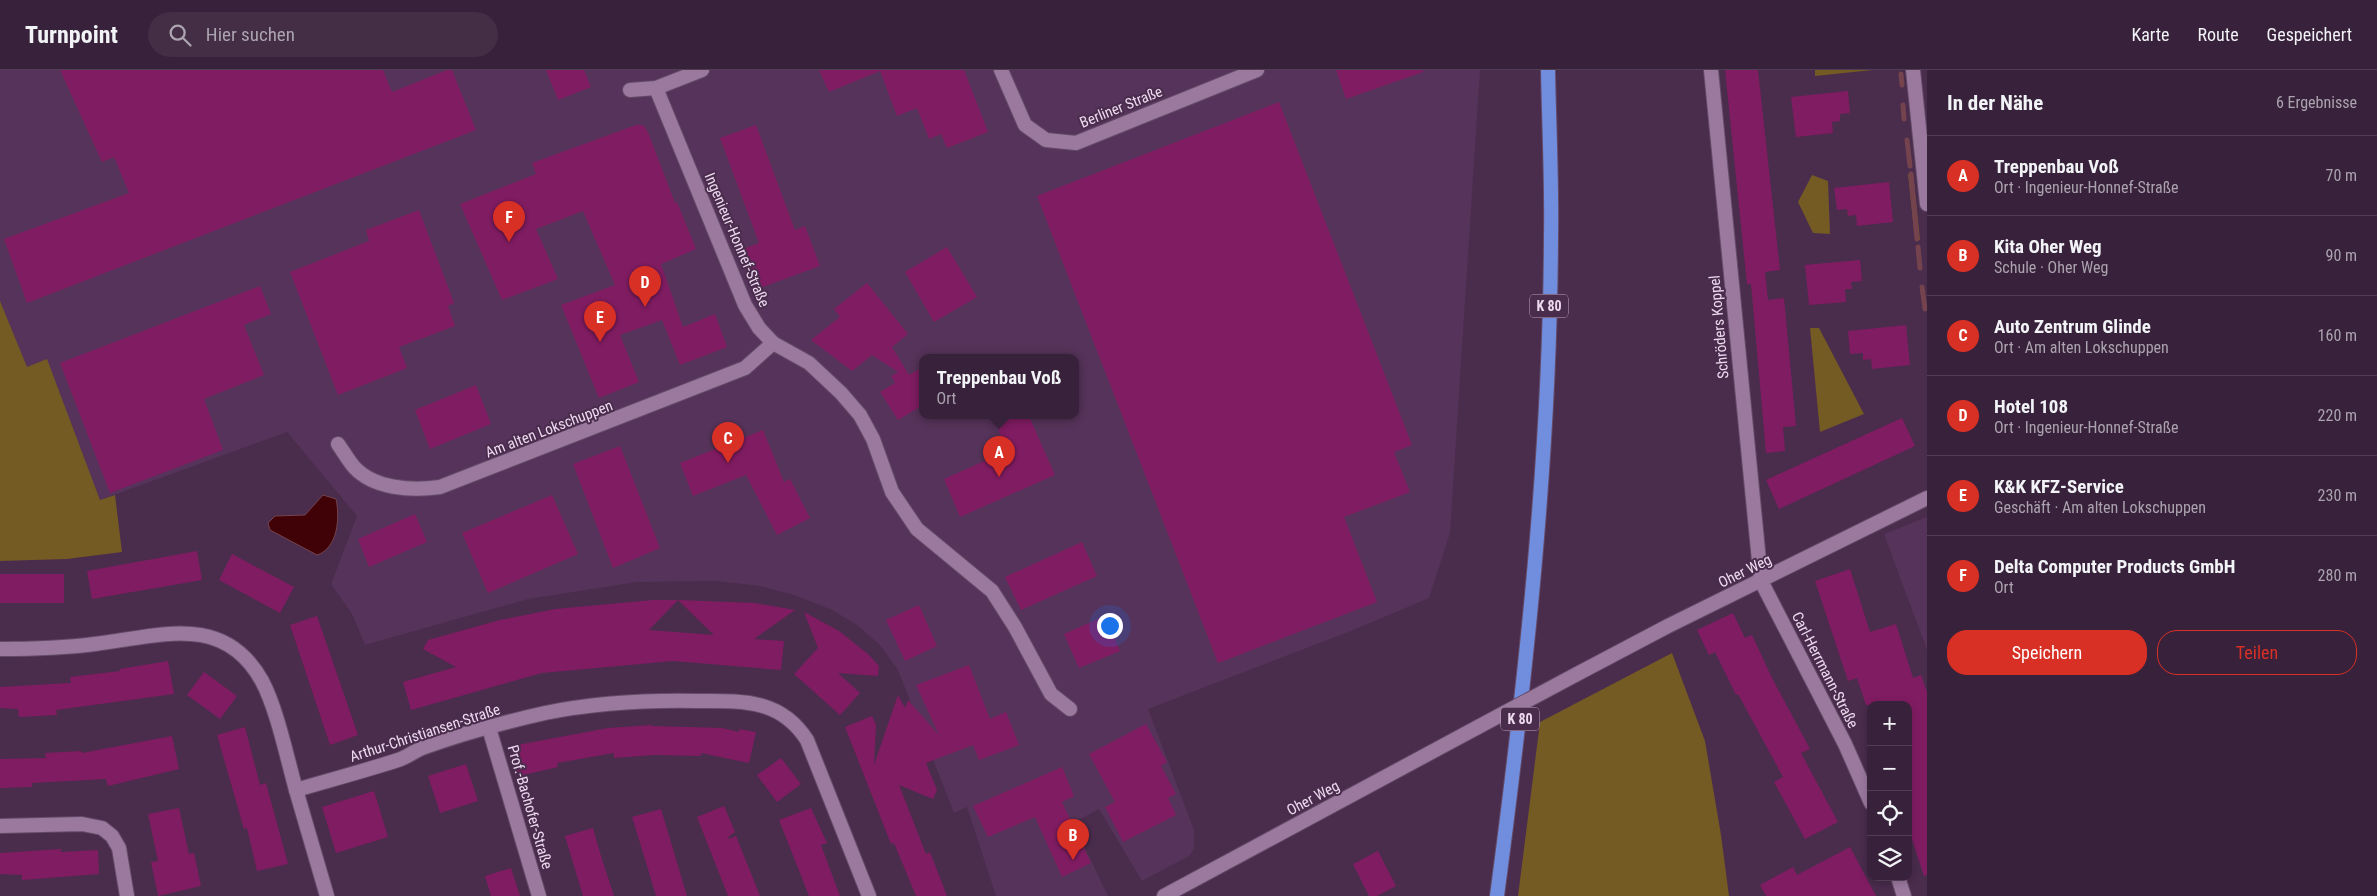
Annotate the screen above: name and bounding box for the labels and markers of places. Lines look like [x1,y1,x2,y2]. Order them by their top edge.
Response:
pin: F [493,201,525,242]
pin: D [629,266,661,307]
pin: E [584,301,616,342]
pin: C [712,422,744,463]
pin: A [983,436,1015,477]
pin: B [1057,819,1089,860]

